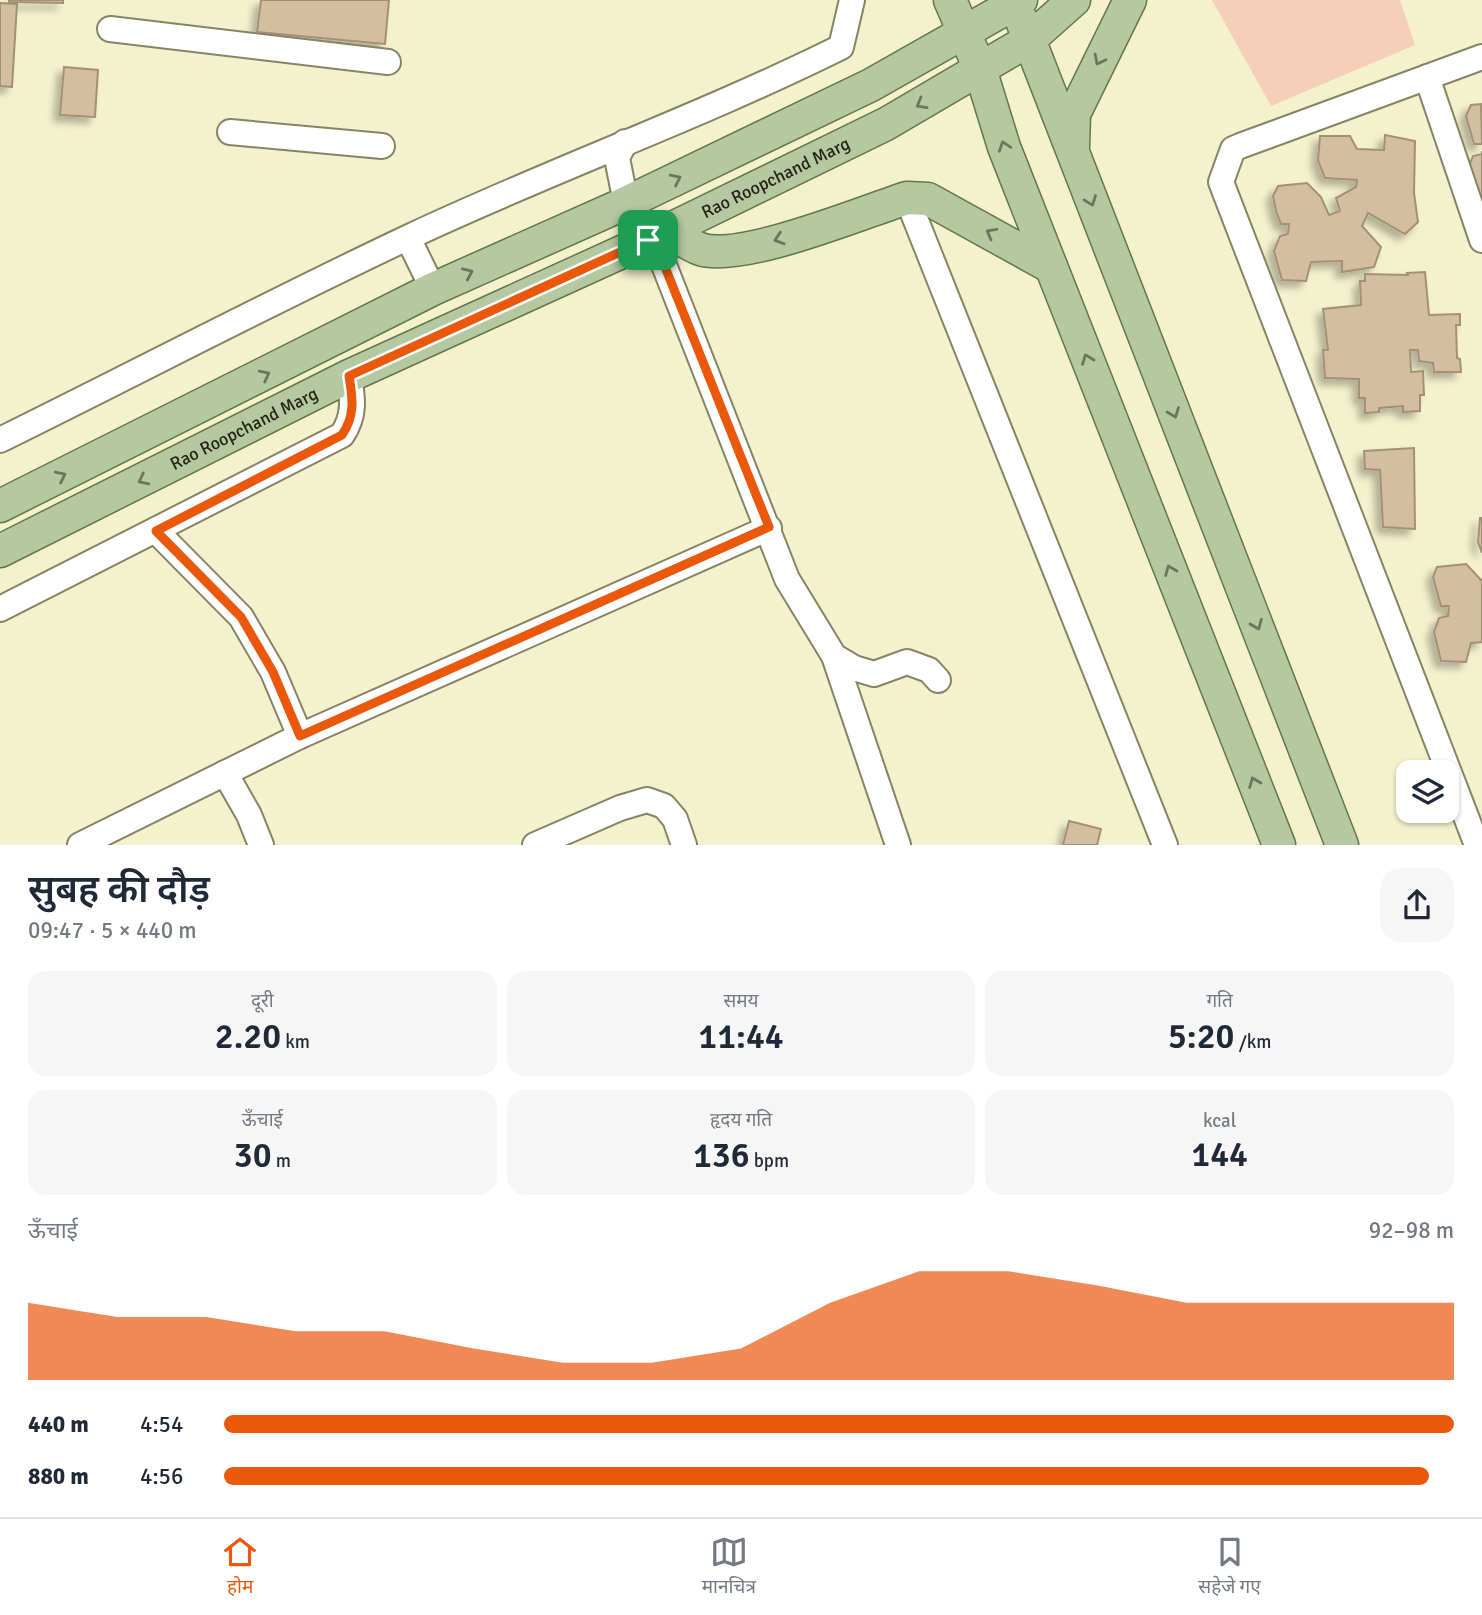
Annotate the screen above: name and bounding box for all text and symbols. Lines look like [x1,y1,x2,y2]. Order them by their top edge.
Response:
one-way arrow [1093,53,1107,66]
one-way arrow [915,95,928,108]
street label: Rao Roopchand Marg [698,132,854,223]
one-way arrow [999,141,1013,153]
one-way arrow [668,173,681,187]
one-way arrow [1083,194,1097,206]
pin [618,210,678,270]
icon: arrive [629,221,667,259]
one-way arrow [986,228,999,241]
one-way arrow [773,231,785,246]
one-way arrow [461,267,473,281]
one-way arrow [1081,353,1095,365]
one-way arrow [258,370,270,383]
street label: Rao Roopchand Marg [167,382,322,475]
one-way arrow [1165,406,1179,418]
one-way arrow [54,471,66,485]
one-way arrow [137,471,150,485]
one-way arrow [1165,565,1179,577]
one-way arrow [1248,618,1262,630]
map controls [1396,760,1459,823]
button: layers [1396,760,1459,823]
one-way arrow [1248,776,1262,788]
text: सुबह की दौड़ [28,866,210,913]
button: share [1380,868,1454,942]
text: 09:47 · 5 × 440 m [28,916,197,945]
text: दूरी [251,989,274,1013]
text: समय [723,989,759,1013]
text: गति [1206,989,1233,1013]
text: 2.20 [215,1015,281,1058]
text: 11:44 [698,1015,784,1058]
text: 5:20 [1168,1015,1235,1058]
text: km [281,1030,310,1054]
text: /km [1235,1030,1271,1054]
text: ऊँचाई [242,1108,283,1132]
text: हृदय गति [710,1108,772,1132]
text: kcal [1203,1109,1236,1133]
text: 144 [1191,1133,1248,1176]
text: 30 [234,1134,272,1177]
text: 136 [693,1134,750,1177]
text: m [272,1149,291,1173]
text: bpm [750,1149,789,1173]
text: ऊँचाई [28,1216,78,1245]
text: 92–98 m [1369,1216,1454,1245]
text: 440 m [28,1410,89,1439]
text: 4:54 [140,1410,183,1439]
text: 880 m [28,1462,89,1491]
text: 4:56 [140,1462,183,1491]
tab: होम [221,1533,259,1601]
tab: मानचित्र [702,1533,756,1601]
tab: सहेजे गए [1198,1533,1261,1601]

